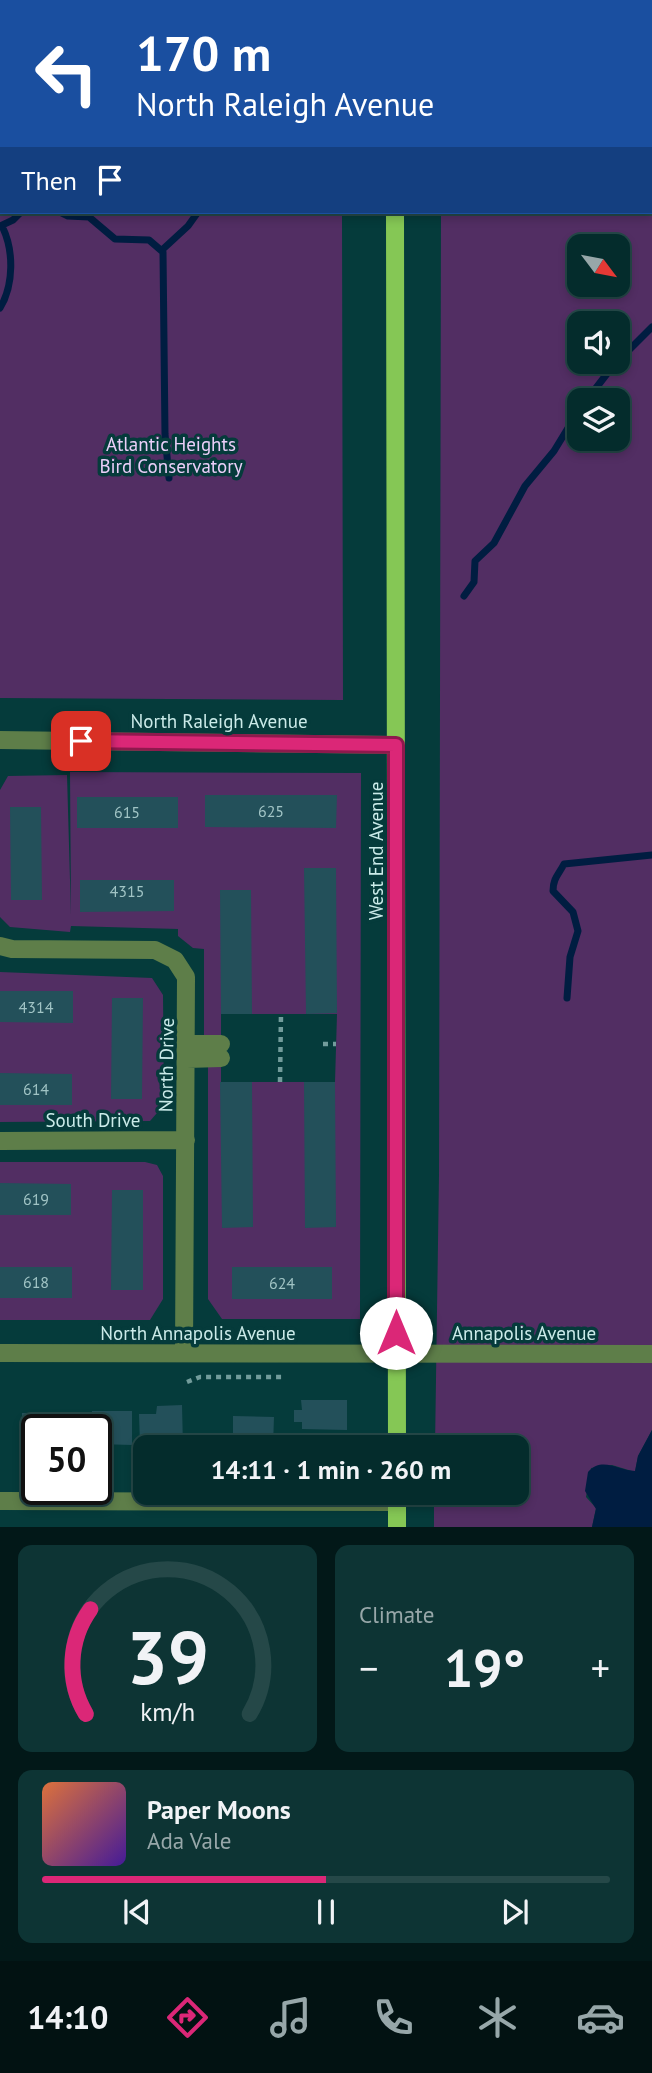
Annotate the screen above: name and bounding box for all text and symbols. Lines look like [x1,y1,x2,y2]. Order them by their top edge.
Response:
text: 170 m [136,21,271,85]
icon: left [21,28,112,119]
text: North Raleigh Avenue [136,83,434,125]
icon: arrive [91,161,129,199]
text: Then [21,164,77,197]
north arrow [567,234,630,298]
map controls [567,234,630,451]
button: sound [567,311,630,374]
button: layers [567,388,630,451]
park label: Atlantic Heights Bird Conservatory [99,432,243,478]
street label: North Raleigh Avenue [130,709,308,733]
pin [51,711,111,771]
icon: arrive [62,722,100,760]
street label: West End Avenue [364,782,388,920]
house number: 625 [258,801,284,821]
house number: 615 [114,802,140,822]
house number: 4315 [110,881,144,901]
house number: 4314 [19,997,54,1017]
street label: North Drive [153,1018,179,1112]
house number: 614 [23,1079,49,1099]
street label: South Drive [45,1108,141,1132]
house number: 619 [23,1189,49,1209]
house number: 618 [23,1272,49,1292]
house number: 624 [269,1273,295,1293]
position arrow [359,1296,433,1370]
street label: North Annapolis Avenue [100,1321,296,1345]
street label: Annapolis Avenue [452,1321,596,1345]
speed limit sign: 50 [21,1414,112,1505]
text: 14:11 · 1 min · 260 m [211,1453,451,1486]
text: Climate [359,1600,434,1629]
text: 39 [126,1611,209,1705]
text: 19° [444,1634,525,1701]
text: − [359,1643,378,1692]
text: + [591,1643,610,1692]
text: km/h [140,1696,195,1728]
text: Paper Moons [147,1793,291,1826]
text: Ada Vale [147,1826,231,1855]
icon: previous [118,1893,156,1931]
icon: pause [307,1893,345,1931]
icon: next [496,1893,534,1931]
icon: directions [163,1993,212,2042]
icon: music [266,1993,315,2042]
icon: phone [369,1993,418,2042]
icon: climate [473,1993,522,2042]
icon: car [576,1993,625,2042]
text: 14:10 [27,1996,108,2038]

